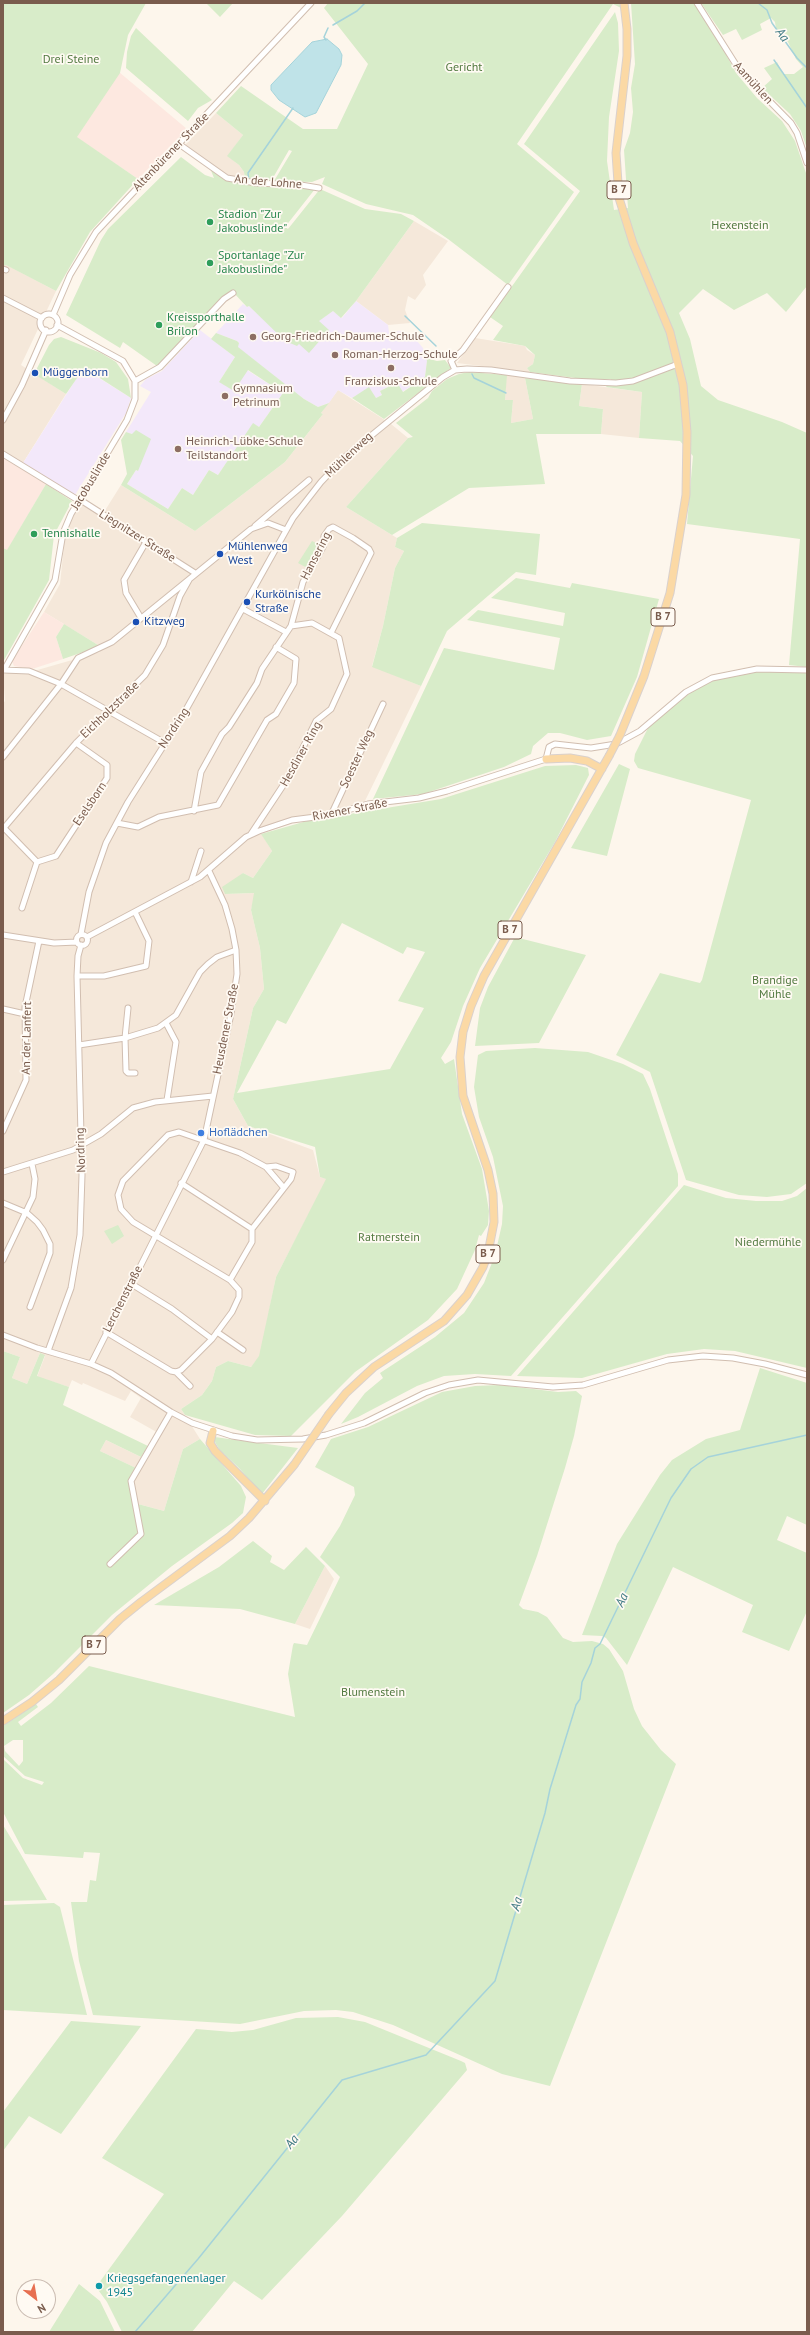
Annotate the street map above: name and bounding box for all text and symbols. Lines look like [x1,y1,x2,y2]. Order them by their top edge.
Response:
water label: Aa [772,25,792,45]
park label: Drei Steine [43,53,99,67]
street label: Aamühlen [730,59,776,107]
park label: Gericht [446,61,482,75]
street label: Altenbürener Straße [130,110,212,194]
street label: An der Lohne [234,172,302,192]
road number: B 7 [607,181,631,199]
place label: Stadion "Zur Jakobuslinde" [218,208,287,236]
marker: Stadion "Zur Jakobuslinde" [205,217,215,227]
park label: Hexenstein [711,219,769,233]
place label: Sportanlage "Zur Jakobuslinde" [218,249,304,277]
marker: Sportanlage "Zur Jakobuslinde" [205,258,215,268]
place label: Kreissporthalle Brilon [167,311,245,339]
marker: Kreissporthalle Brilon [154,320,164,330]
place label: Georg-Friedrich-Daumer-Schule [261,330,424,344]
marker: Georg-Friedrich-Daumer-Schule [248,332,258,342]
place label: Roman-Herzog-Schule [343,348,458,362]
marker: Roman-Herzog-Schule [330,350,340,360]
marker: Franziskus-Schule [386,363,396,373]
place label: Müggenborn [43,366,108,380]
marker: Müggenborn [30,368,40,378]
place label: Franziskus-Schule [345,375,437,389]
place label: Gymnasium Petrinum [233,382,293,410]
marker: Gymnasium Petrinum [220,391,230,401]
street label: Mühlenweg [322,429,376,481]
place label: Heinrich-Lübke-Schule Teilstandort [186,435,303,463]
marker: Heinrich-Lübke-Schule Teilstandort [173,444,183,454]
street label: Jacobuslinde [68,449,114,513]
street label: Liegnitzer Straße [96,507,178,565]
place label: Tennishalle [42,527,100,541]
marker: Tennishalle [29,529,39,539]
street label: Hansering [298,530,334,582]
place label: Mühlenweg West [228,540,288,568]
marker: Mühlenweg West [215,549,225,559]
place label: Kurkölnische Straße [255,588,321,616]
marker: Kurkölnische Straße [242,597,252,607]
road number: B 7 [651,608,675,626]
place label: Kitzweg [144,615,185,629]
marker: Kitzweg [131,617,141,627]
street label: Eichholzstraße [78,678,142,742]
street label: Nordring [156,705,192,751]
street label: Hesdiner Ring [277,719,325,789]
street label: Soester Weg [337,727,377,791]
street label: Eselsborn [70,779,110,829]
street label: Rixener Straße [311,796,389,824]
road number: B 7 [498,921,522,939]
park label: Brandige Mühle [752,974,798,1002]
street label: Heusdener Straße [210,983,242,1075]
street label: An der Lanfert [19,1001,35,1075]
place label: Hoflädchen [209,1126,268,1140]
street label: Nordring [73,1127,89,1173]
marker: Hoflädchen [196,1128,206,1138]
park label: Ratmerstein [358,1231,420,1245]
park label: Niedermühle [735,1236,801,1250]
road number: B 7 [476,1245,500,1263]
street label: Lerchenstraße [100,1263,146,1335]
water label: Aa [612,1590,632,1610]
road number: B 7 [82,1636,106,1654]
park label: Blumenstein [341,1686,405,1700]
water label: Aa [508,1895,526,1913]
water label: Aa [282,2132,302,2152]
place label: Kriegsgefangenenlager 1945 [107,2272,225,2300]
north arrow [16,2279,56,2319]
marker: Kriegsgefangenenlager 1945 [94,2281,104,2291]
text: N [35,2301,48,2316]

